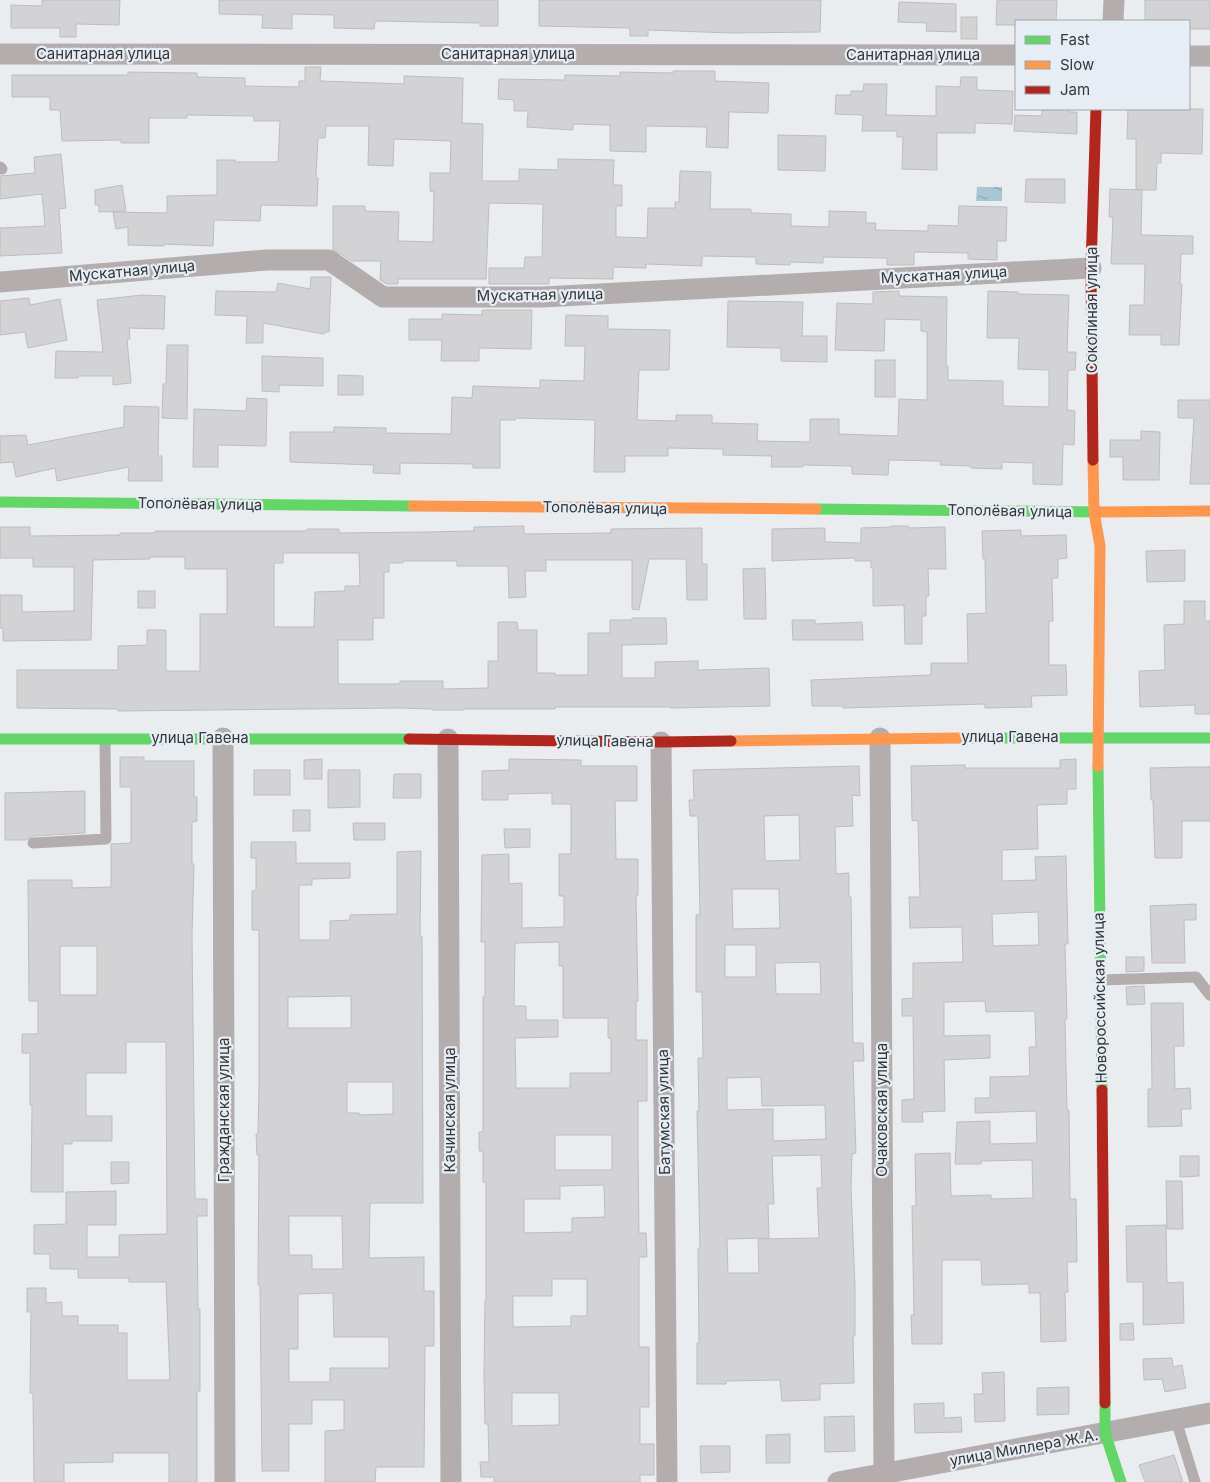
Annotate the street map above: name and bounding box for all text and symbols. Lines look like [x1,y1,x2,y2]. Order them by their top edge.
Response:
legend [1015,20,1190,110]
text: Fast [1060,30,1090,49]
street label: Санитарная улица [36,44,170,63]
street label: Санитарная улица [441,44,575,63]
street label: Санитарная улица [846,45,980,64]
text: Slow [1060,55,1094,74]
text: Jam [1060,80,1090,99]
street label: Соколиная улица [1082,247,1101,373]
street label: Мускатная улица [68,256,196,285]
street label: Мускатная улица [880,262,1008,287]
street label: Мускатная улица [477,284,603,305]
street label: Тополёвая улица [137,493,263,514]
street label: Тополёвая улица [542,497,668,518]
street label: Тополёвая улица [947,500,1073,521]
street label: улица Гавена [961,727,1059,746]
street label: улица Гавена [151,728,249,747]
street label: улица Гавена [556,730,654,751]
street label: Новороссийская улица [1089,912,1110,1084]
street label: Гражданская улица [214,1038,233,1182]
street label: Очаковская улица [872,1043,891,1177]
street label: Качинская улица [440,1047,459,1173]
street label: Батумская улица [653,1049,674,1175]
street label: улица Миллера Ж.А. [948,1425,1100,1470]

